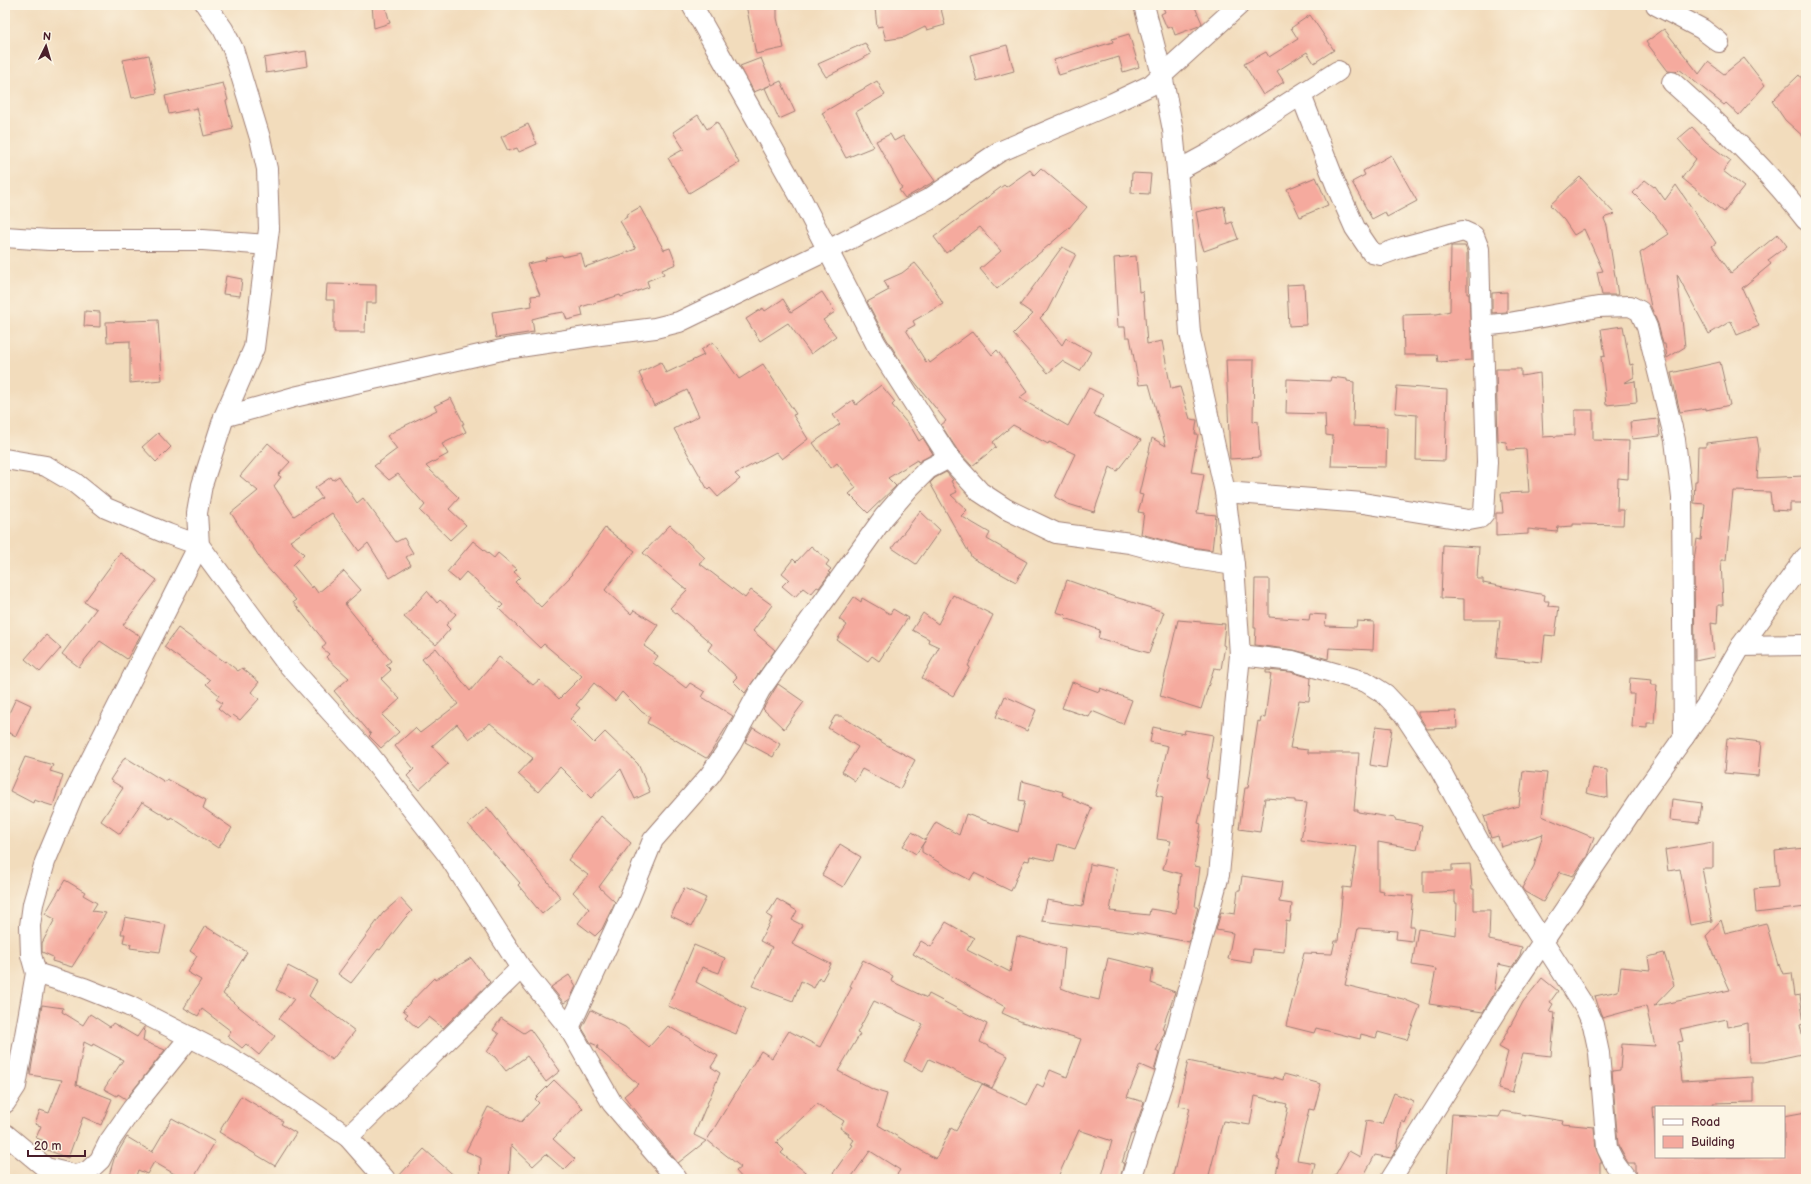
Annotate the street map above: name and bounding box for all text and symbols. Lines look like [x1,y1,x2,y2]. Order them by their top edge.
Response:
north arrow [26,26,66,66]
text: N [42,30,52,43]
legend [1655,1106,1785,1158]
text: Road [1691,1115,1720,1130]
scale bar [28,1132,85,1158]
text: Building [1691,1135,1735,1150]
text: 20 m [34,1139,61,1154]

